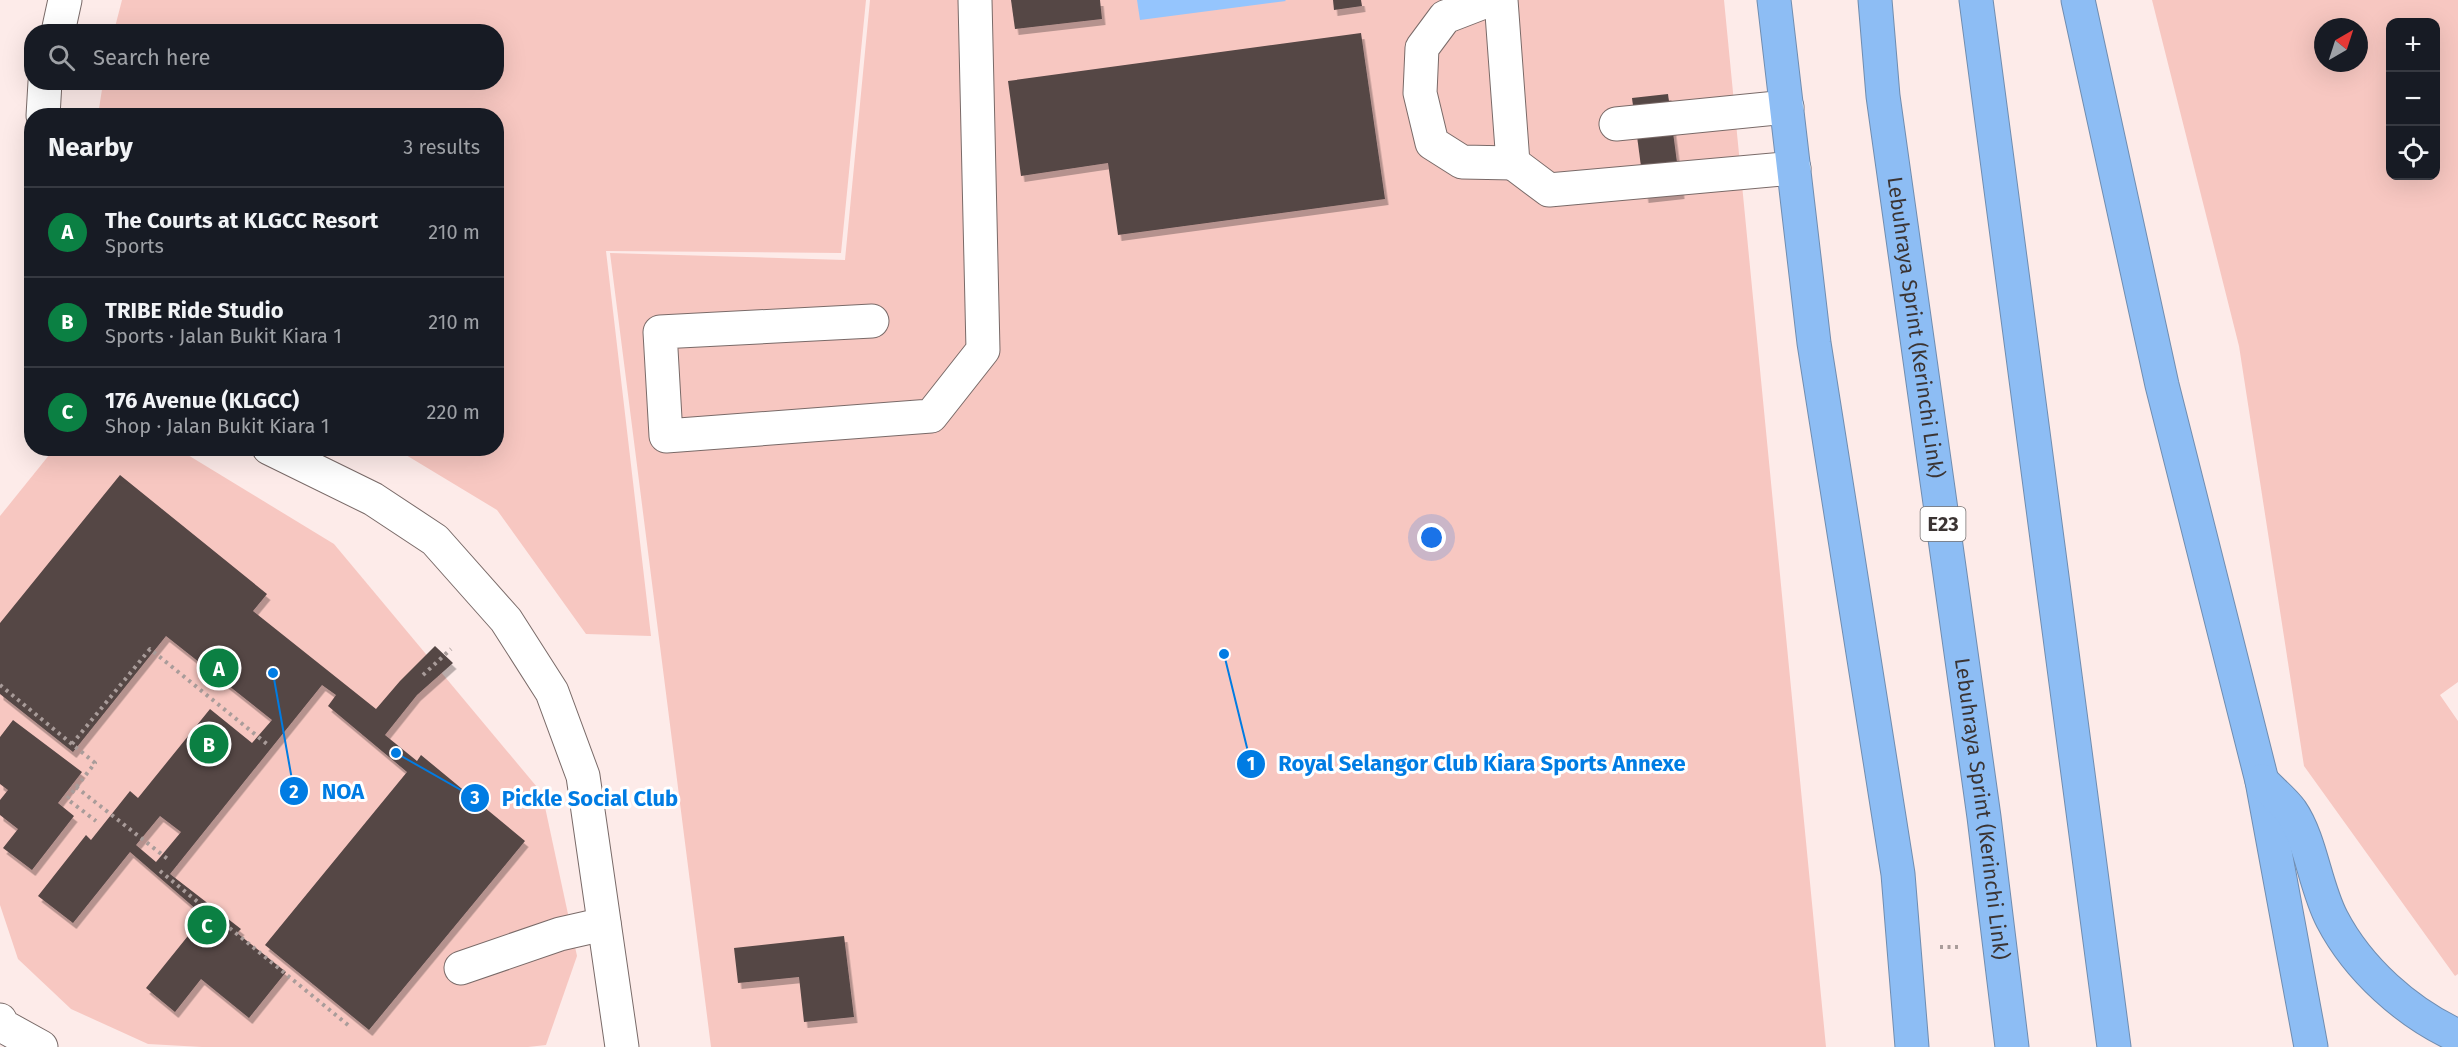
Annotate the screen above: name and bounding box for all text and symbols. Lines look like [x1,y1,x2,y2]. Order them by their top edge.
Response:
north arrow [2314,18,2368,72]
map controls [2386,18,2440,180]
button: + [2386,18,2440,72]
search box [24,24,504,90]
icon: search [45,41,78,74]
text: Search here [93,44,211,71]
button: − [2386,72,2440,126]
button: locate [2386,126,2440,180]
text: Nearby [48,132,133,163]
text: 3 results [403,135,480,159]
street label: Lebuhraya Sprint (Kerinchi Link) [1881,175,1949,480]
text: The Courts at KLGCC Resort [105,207,378,234]
text: A [62,220,73,244]
text: 210 m [428,220,480,244]
text: Sports [105,234,164,258]
text: TRIBE Ride Studio [105,297,284,324]
text: B [61,310,74,334]
text: 210 m [428,310,480,334]
text: Sports · Jalan Bukit Kiara 1 [105,324,342,348]
text: 176 Avenue (KLGCC) [105,387,299,414]
text: C [62,400,73,424]
text: 220 m [427,400,480,424]
text: Shop · Jalan Bukit Kiara 1 [105,414,329,438]
road number: E23 [1920,507,1966,541]
your location [1417,523,1446,552]
pin: A [200,646,238,690]
street label: Lebuhraya Sprint (Kerinchi Link) [1949,656,2014,961]
pin: B [190,722,228,766]
callout: Royal Selangor Club Kiara Sports Annexe [1236,744,1697,784]
text: Royal Selangor Club Kiara Sports Annexe [1278,750,1686,777]
text: 1 [1247,753,1255,775]
callout: NOA [279,771,376,811]
text: NOA [322,778,365,805]
callout: Pickle Social Club [460,778,690,818]
text: 2 [289,781,299,803]
text: Pickle Social Club [502,785,678,812]
text: 3 [469,787,480,809]
pin: C [188,902,226,948]

